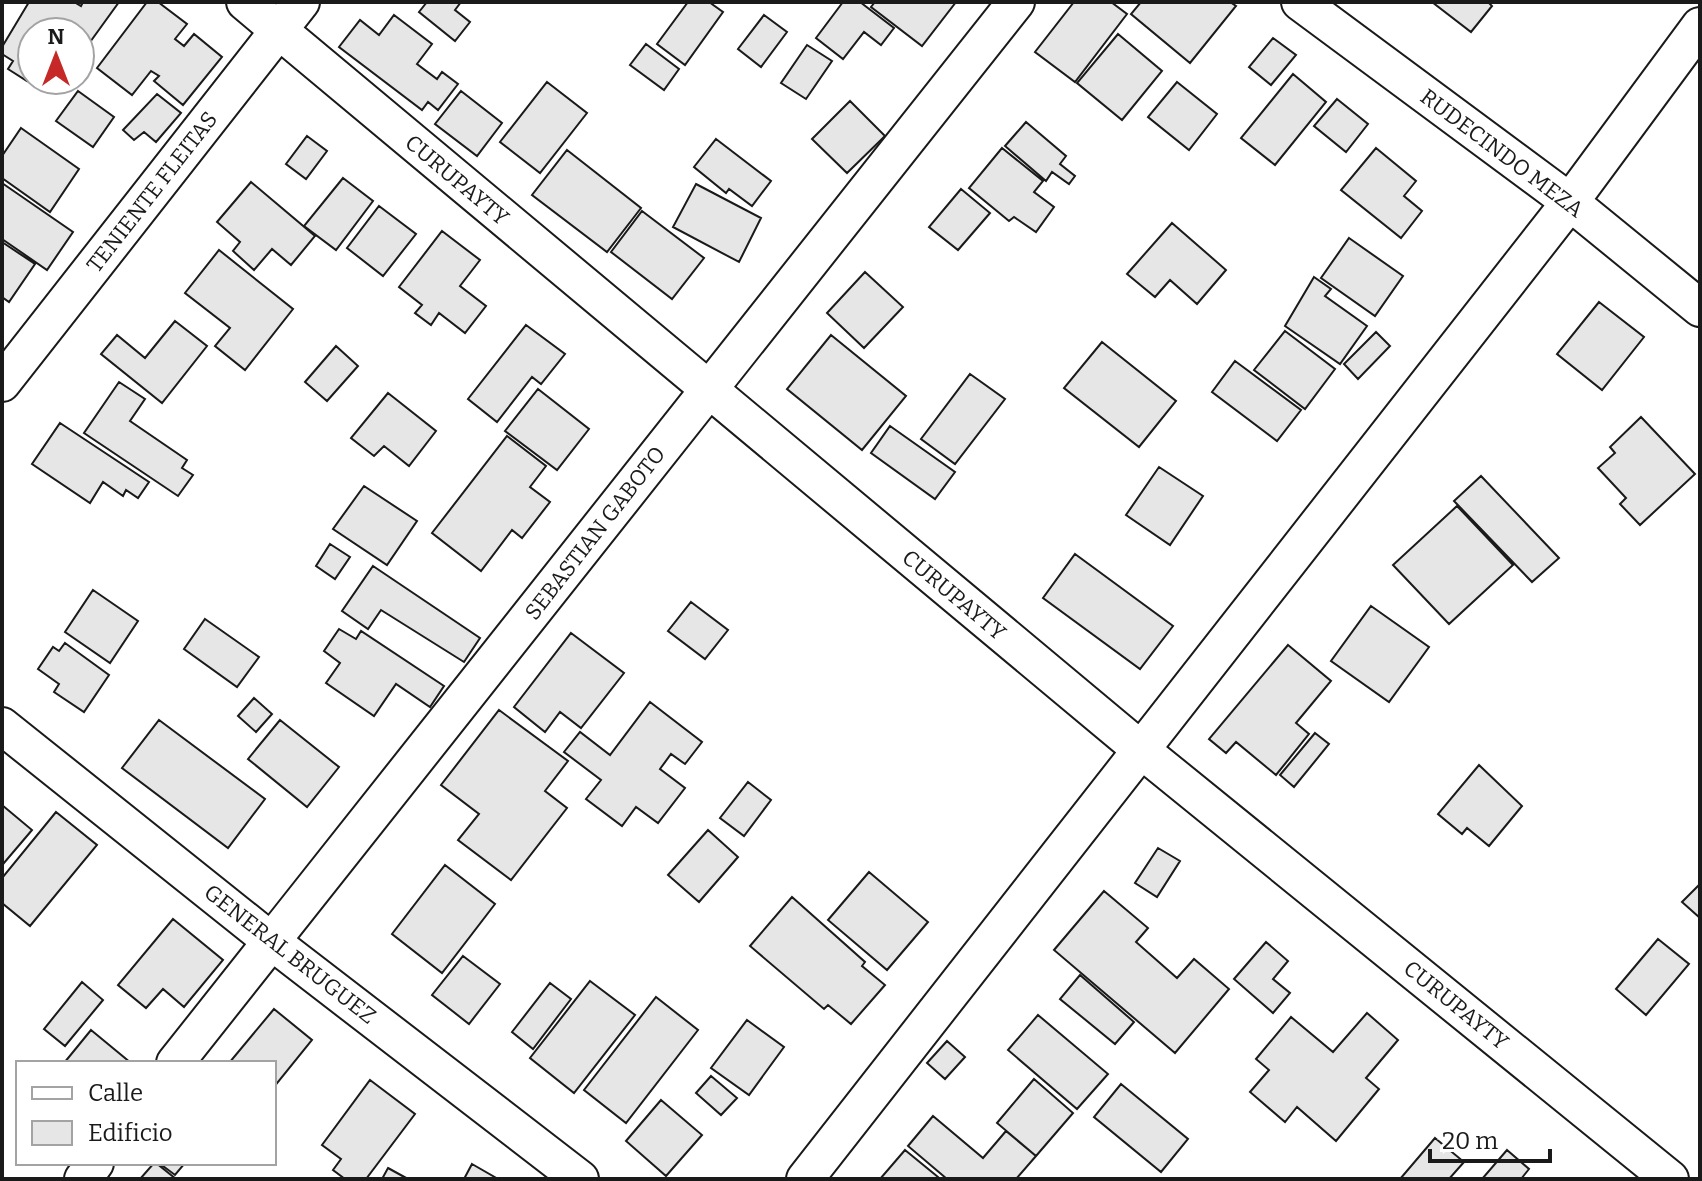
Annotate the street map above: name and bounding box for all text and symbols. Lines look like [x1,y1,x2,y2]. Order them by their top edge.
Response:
north arrow [16,16,96,96]
text: N [48,23,65,50]
street label: RUDECINDO MEZA [1415,83,1589,223]
street label: TENIENTE FLEITAS [81,106,223,278]
street label: CURUPAYTY [400,129,515,232]
street label: SEBASTIAN GABOTO [519,441,671,625]
street label: CURUPAYTY [897,544,1012,647]
street label: GENERAL BRUGUEZ [199,879,381,1029]
street label: CURUPAYTY [1398,955,1515,1056]
legend [16,1061,276,1165]
text: Calle [88,1079,143,1107]
scale bar [1430,1113,1550,1163]
text: Edificio [88,1119,173,1147]
text: 20 m [1442,1127,1498,1155]

